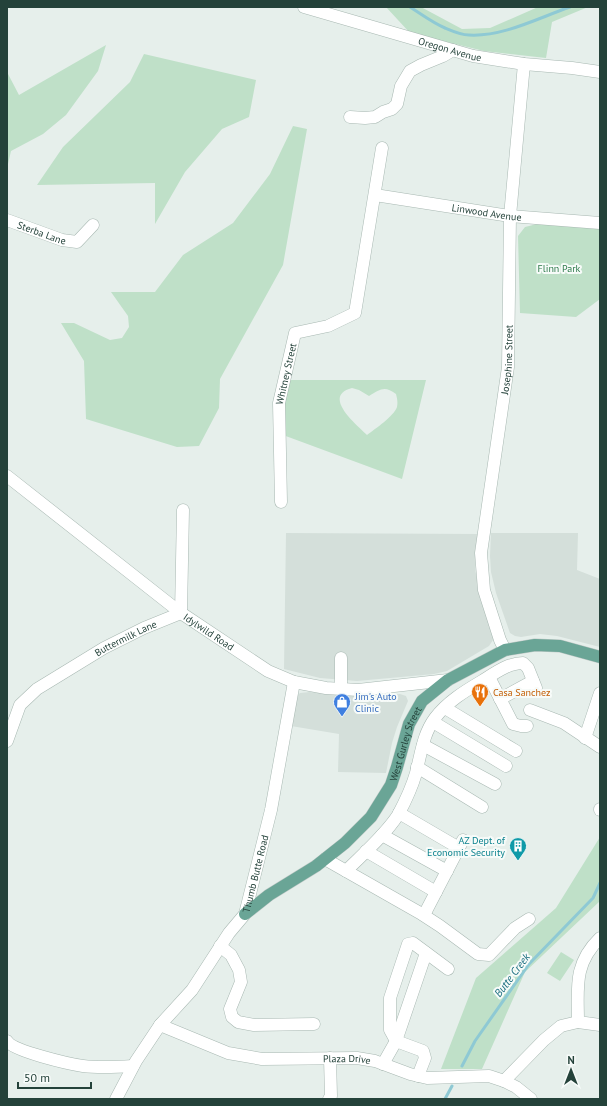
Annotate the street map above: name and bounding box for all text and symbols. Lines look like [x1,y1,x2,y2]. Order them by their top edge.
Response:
street label: Oregon Avenue [417,34,482,64]
street label: Linwood Avenue [451,201,522,223]
street label: Sterba Lane [16,218,67,247]
park label: Flinn Park [538,262,581,275]
street label: Josephine Street [497,324,515,396]
street label: Whitney Street [272,341,299,406]
street label: Idylwild Road [181,610,237,653]
street label: Buttermilk Lane [92,617,159,659]
restaurant icon: Casa Sanchez [470,682,490,707]
place label: Casa Sanchez [493,686,551,699]
place label: Jim's Auto Clinic [354,690,397,715]
shop icon: Jim's Auto Clinic [332,692,352,717]
street label: West Gurley Street [386,703,424,783]
street label: Thumb Butte Road [239,834,271,914]
place label: AZ Dept. of Economic Security [427,834,506,859]
building icon: AZ Dept. of Economic Security [508,836,528,861]
water label: Butte Creek [491,950,534,1000]
north arrow [551,1050,591,1090]
street label: Plaza Drive [323,1051,372,1067]
text: N [567,1053,575,1067]
scale bar [18,1064,91,1090]
text: 50 m [24,1070,50,1085]

